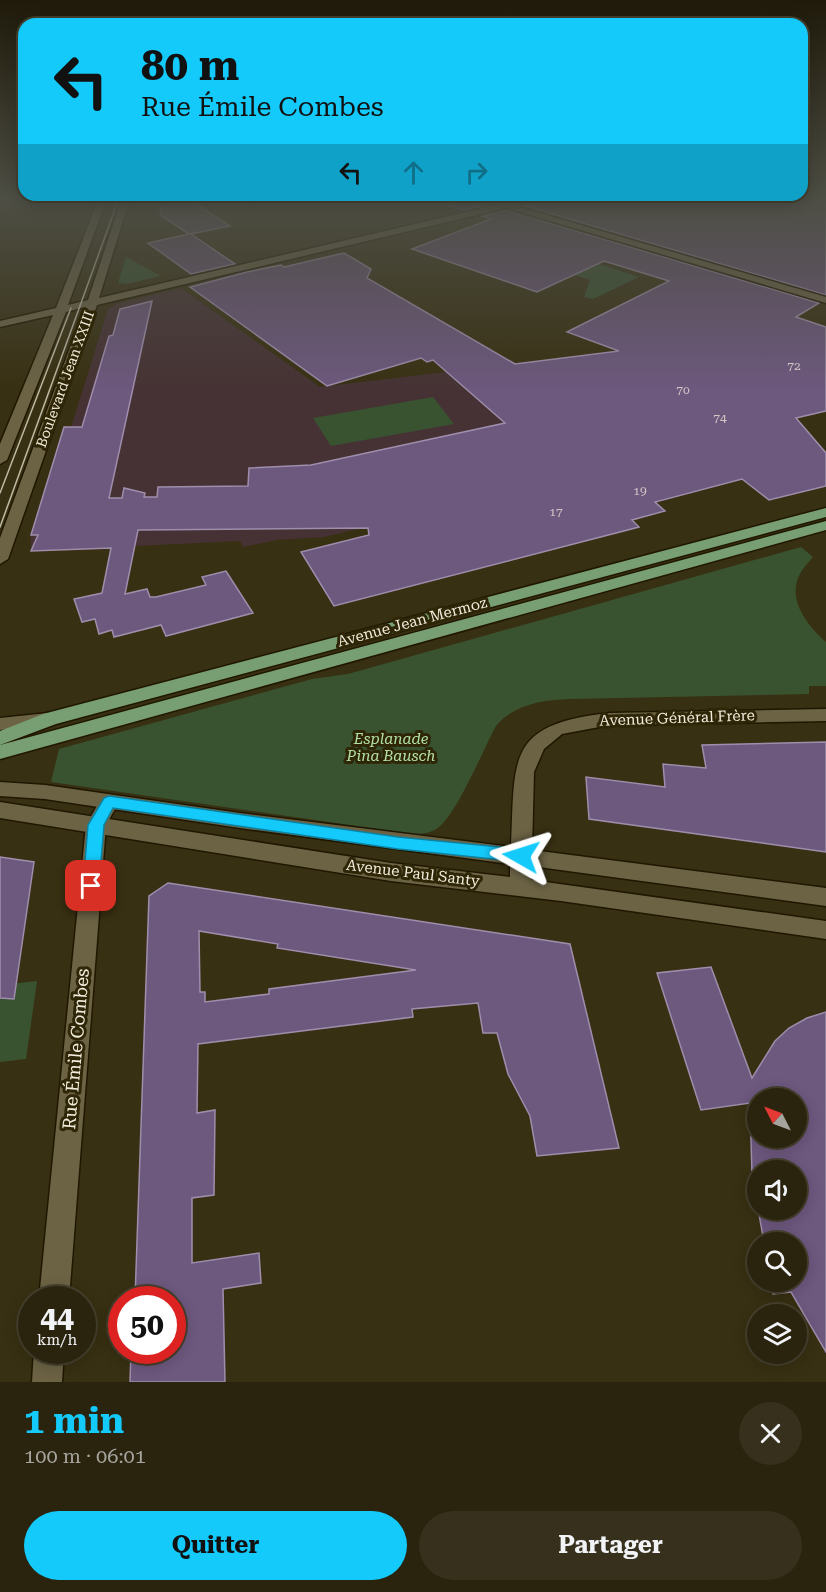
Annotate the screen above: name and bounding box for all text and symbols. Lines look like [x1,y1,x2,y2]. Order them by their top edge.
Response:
text: 80 m [141,41,239,90]
icon: left [42,42,120,120]
text: Rue Émile Combes [141,91,384,123]
icon: left [334,156,367,189]
icon: ahead [397,156,430,189]
icon: right [460,156,493,189]
street label: Boulevard Jean XXIII [33,309,97,449]
house number: 72 [787,359,801,373]
house number: 70 [676,383,690,397]
house number: 74 [713,411,727,425]
house number: 19 [633,484,647,498]
house number: 17 [549,505,563,519]
street label: Avenue Jean Mermoz [335,593,489,651]
street label: Avenue Général Frère [599,706,755,730]
park label: Esplanade Pina Bausch [346,730,435,765]
position arrow [489,824,553,888]
street label: Avenue Paul Santy [345,856,481,890]
pin [65,860,116,911]
icon: arrive [74,869,107,902]
street label: Rue Émile Combes [58,967,93,1130]
north arrow [747,1088,807,1148]
map controls [747,1088,807,1364]
button: sound [747,1160,807,1220]
button: search [747,1232,807,1292]
speed limit sign: 50 [108,1286,186,1364]
text: 44 [40,1300,74,1335]
button: layers [747,1304,807,1364]
text: km/h [37,1331,77,1349]
text: 1 min [24,1400,124,1442]
button: close [739,1402,802,1465]
text: 100 m · 06:01 [24,1444,146,1468]
button: Quitter [24,1511,407,1580]
button: Partager [419,1511,802,1580]

